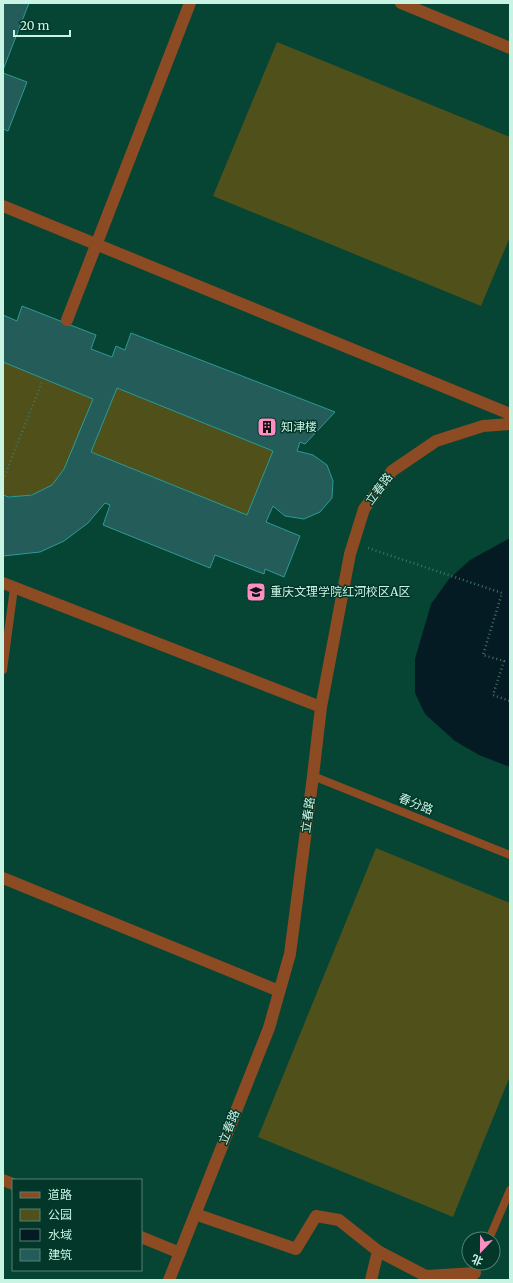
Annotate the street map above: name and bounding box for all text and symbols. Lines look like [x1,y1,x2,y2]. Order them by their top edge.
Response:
scale bar [14,12,70,38]
text: 20 m [20,18,49,33]
building icon: 知津楼 [256,416,278,438]
place label: 知津楼 [281,419,317,434]
street label: 立春路 [362,470,395,508]
school or university icon: 重庆文理学院红河校区A区 [245,581,267,603]
place label: 重庆文理学院红河校区A区 [270,584,410,599]
street label: 春分路 [397,790,436,817]
street label: 立春路 [298,796,317,834]
street label: 立春路 [215,1107,242,1146]
legend [12,1179,142,1271]
text: 道路 [48,1187,72,1202]
text: 公园 [48,1207,72,1222]
text: 水域 [48,1227,72,1242]
north arrow [461,1231,501,1271]
text: 建筑 [48,1247,72,1262]
text: 北 [470,1252,485,1269]

